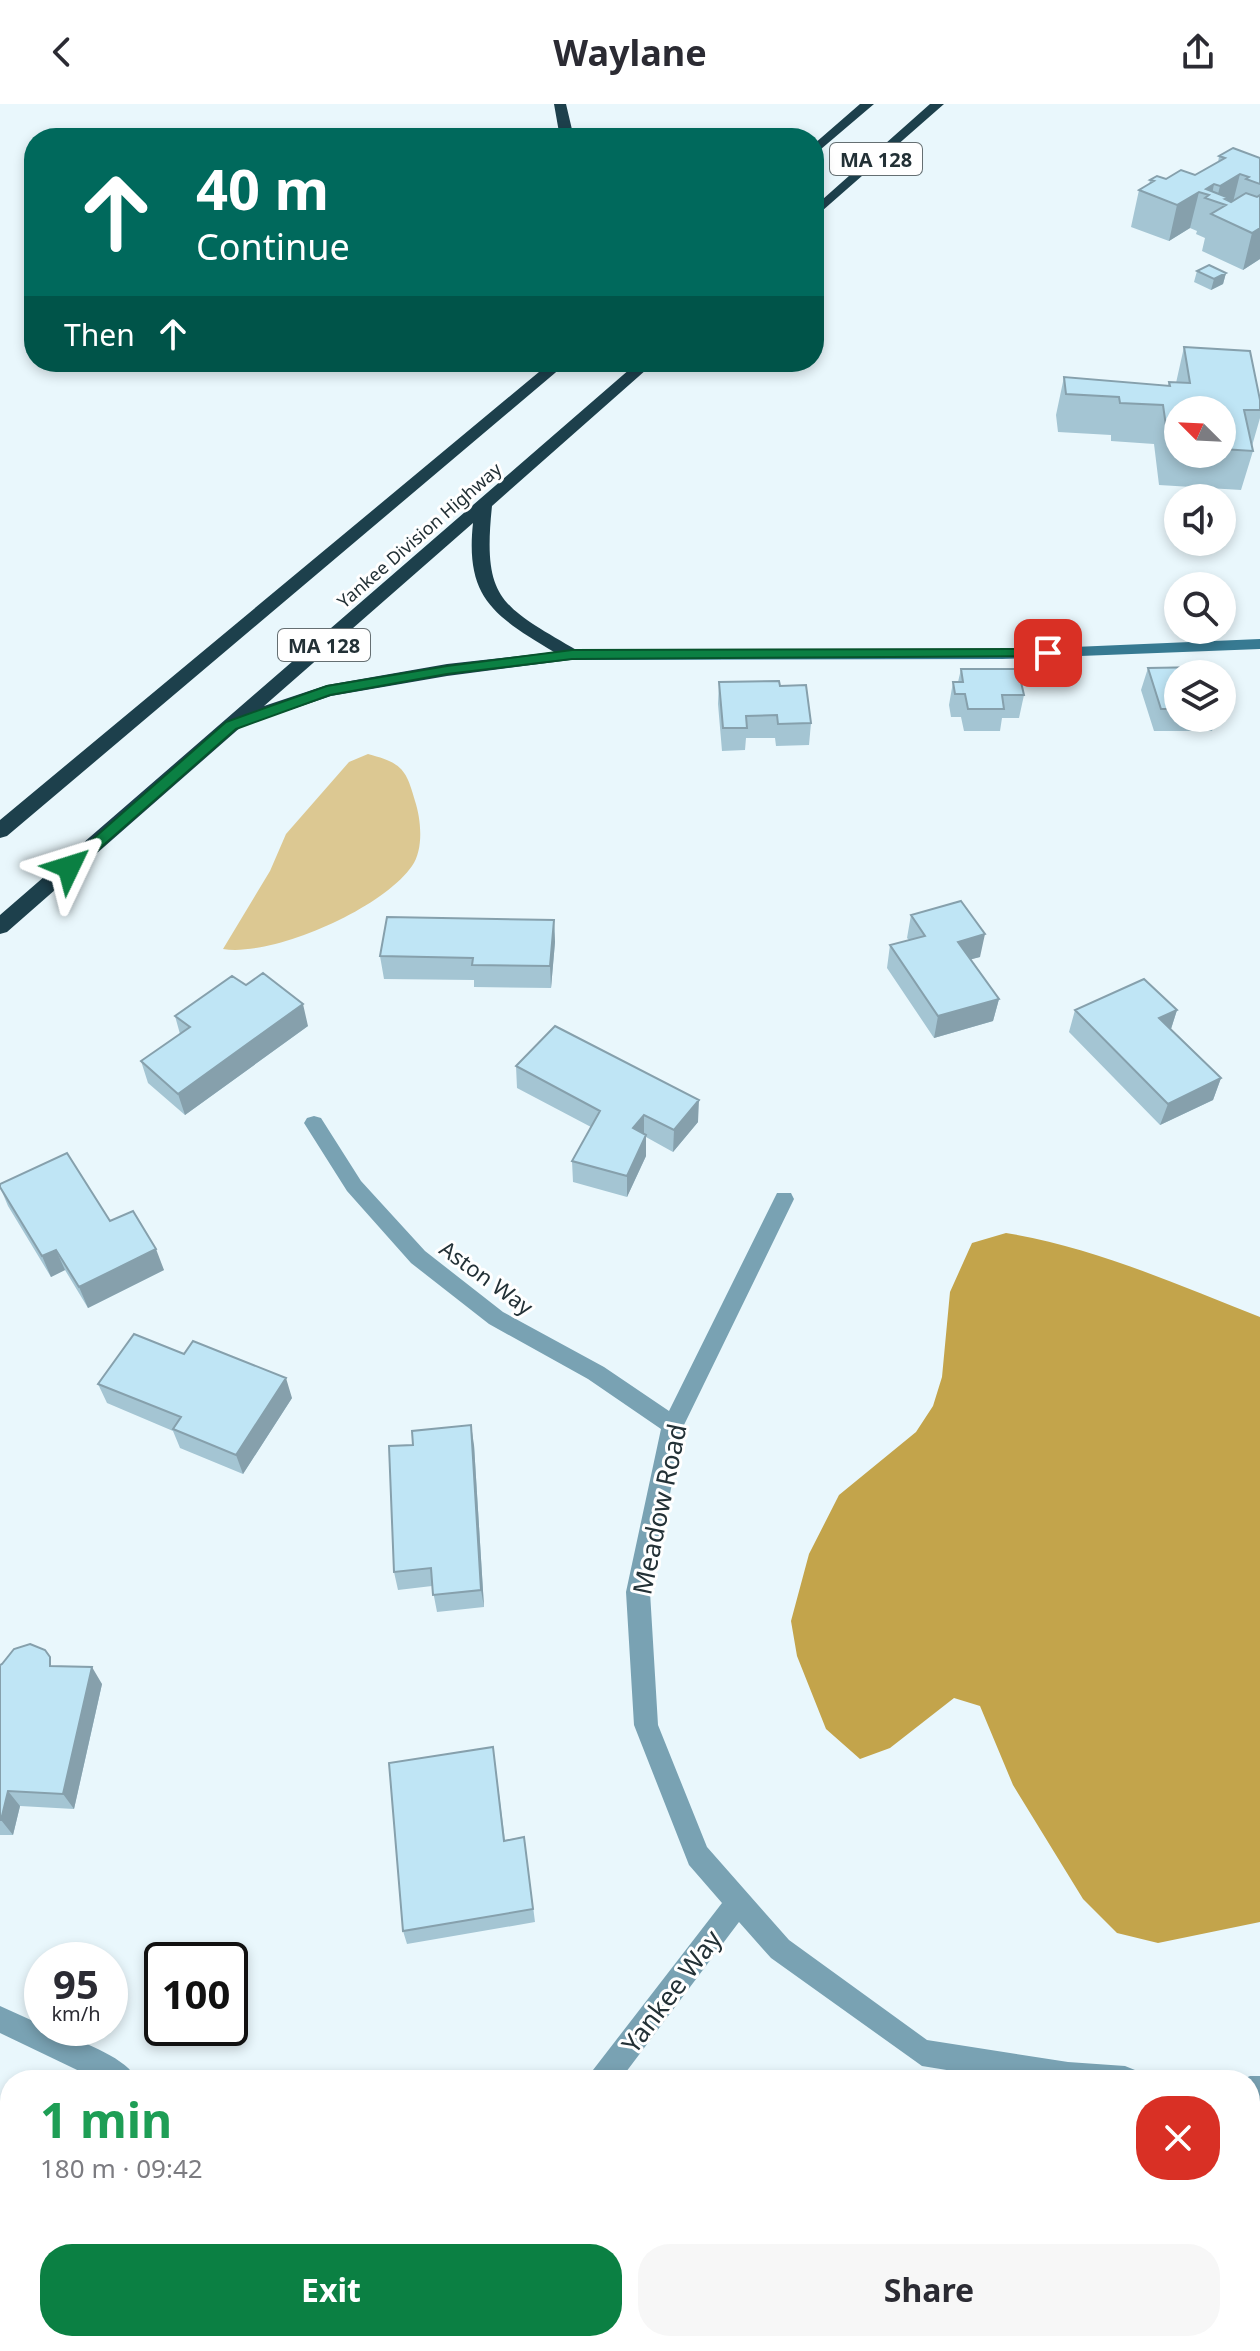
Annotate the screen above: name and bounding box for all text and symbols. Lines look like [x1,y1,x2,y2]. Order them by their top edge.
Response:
text: Waylane [553,28,707,77]
icon: back [40,30,84,74]
icon: share [1176,30,1220,74]
road number: MA 128 [830,143,922,175]
text: 40 m [196,150,329,226]
icon: ahead [64,160,168,264]
text: Continue [196,222,350,271]
icon: ahead [151,312,195,356]
text: Then [64,314,135,355]
north arrow [1164,396,1236,468]
map controls [1164,396,1236,732]
street label: Yankee Division Highway [332,456,507,613]
button: sound [1164,484,1236,556]
button: search [1164,572,1236,644]
pin [1014,619,1082,687]
road number: MA 128 [278,629,370,661]
icon: arrive [1026,631,1070,675]
button: layers [1164,660,1236,732]
position arrow [27,825,111,909]
street label: Aston Way [434,1233,540,1322]
street label: Meadow Road [623,1420,695,1598]
street label: Yankee Way [613,1921,730,2060]
speed limit sign: 100 [144,1942,248,2046]
text: 95 [53,1956,99,2011]
text: km/h [51,2000,101,2027]
text: 1 min [40,2087,172,2152]
button: close [1136,2096,1220,2180]
text: 180 m · 09:42 [40,2150,203,2186]
button: Exit [40,2244,622,2336]
button: Share [638,2244,1220,2336]

